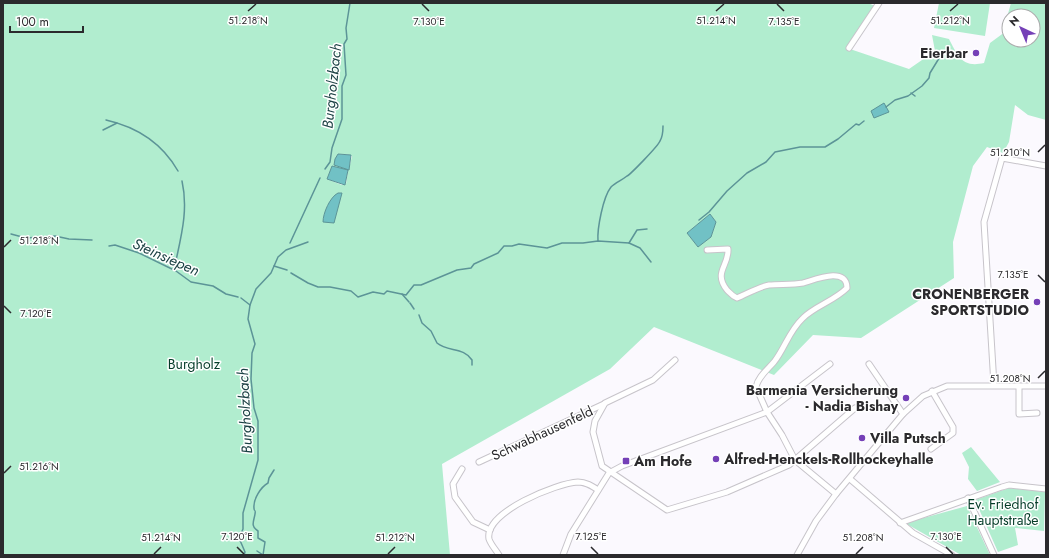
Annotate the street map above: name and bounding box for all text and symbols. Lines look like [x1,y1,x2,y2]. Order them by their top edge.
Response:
scale bar [10,8,83,34]
north arrow [1001,8,1041,48]
text: N [1005,12,1023,30]
text: 100 m [16,13,49,31]
text: 51.218°N [228,13,268,28]
text: 51.214°N [696,13,736,28]
text: 51.212°N [930,13,970,28]
text: 7.130°E [413,14,445,29]
text: 7.135°E [768,14,800,29]
water label: Burgholzbach [317,42,347,130]
place label: Eierbar [920,43,968,63]
marker: Eierbar [971,48,981,58]
text: 51.210°N [990,145,1030,160]
text: 51.218°N [19,233,59,248]
water label: Steinsiepen [129,233,203,281]
text: 7.135°E [997,267,1029,282]
place label: CRONENBERGER SPORTSTUDIO [912,284,1029,320]
marker: CRONENBERGER SPORTSTUDIO [1032,297,1042,307]
text: 7.120°E [20,306,52,321]
park label: Burgholz [168,354,221,374]
water label: Burgholzbach [232,368,258,454]
text: 51.208°N [990,371,1030,386]
place label: Barmenia Versicherung - Nadia Bishay [746,380,899,416]
marker: Barmenia Versicherung - Nadia Bishay [901,393,911,403]
street label: Schwabhausenfeld [488,401,596,465]
place label: Villa Putsch [869,428,946,448]
marker: Villa Putsch [857,433,867,443]
place label: Alfred-Henckels-Rollhockeyhalle [723,449,933,469]
place label: Am Hofe [633,451,692,471]
marker: Alfred-Henckels-Rollhockeyhalle [711,454,721,464]
marker: Am Hofe [621,456,631,466]
text: 51.216°N [19,459,59,474]
park label: Ev. Friedhof Hauptstraße [967,494,1039,530]
text: 7.120°E [221,529,253,544]
text: 7.125°E [575,529,607,544]
text: 7.130°E [930,529,962,544]
text: 51.214°N [141,530,181,545]
text: 51.212°N [375,530,415,545]
text: 51.208°N [843,530,883,545]

